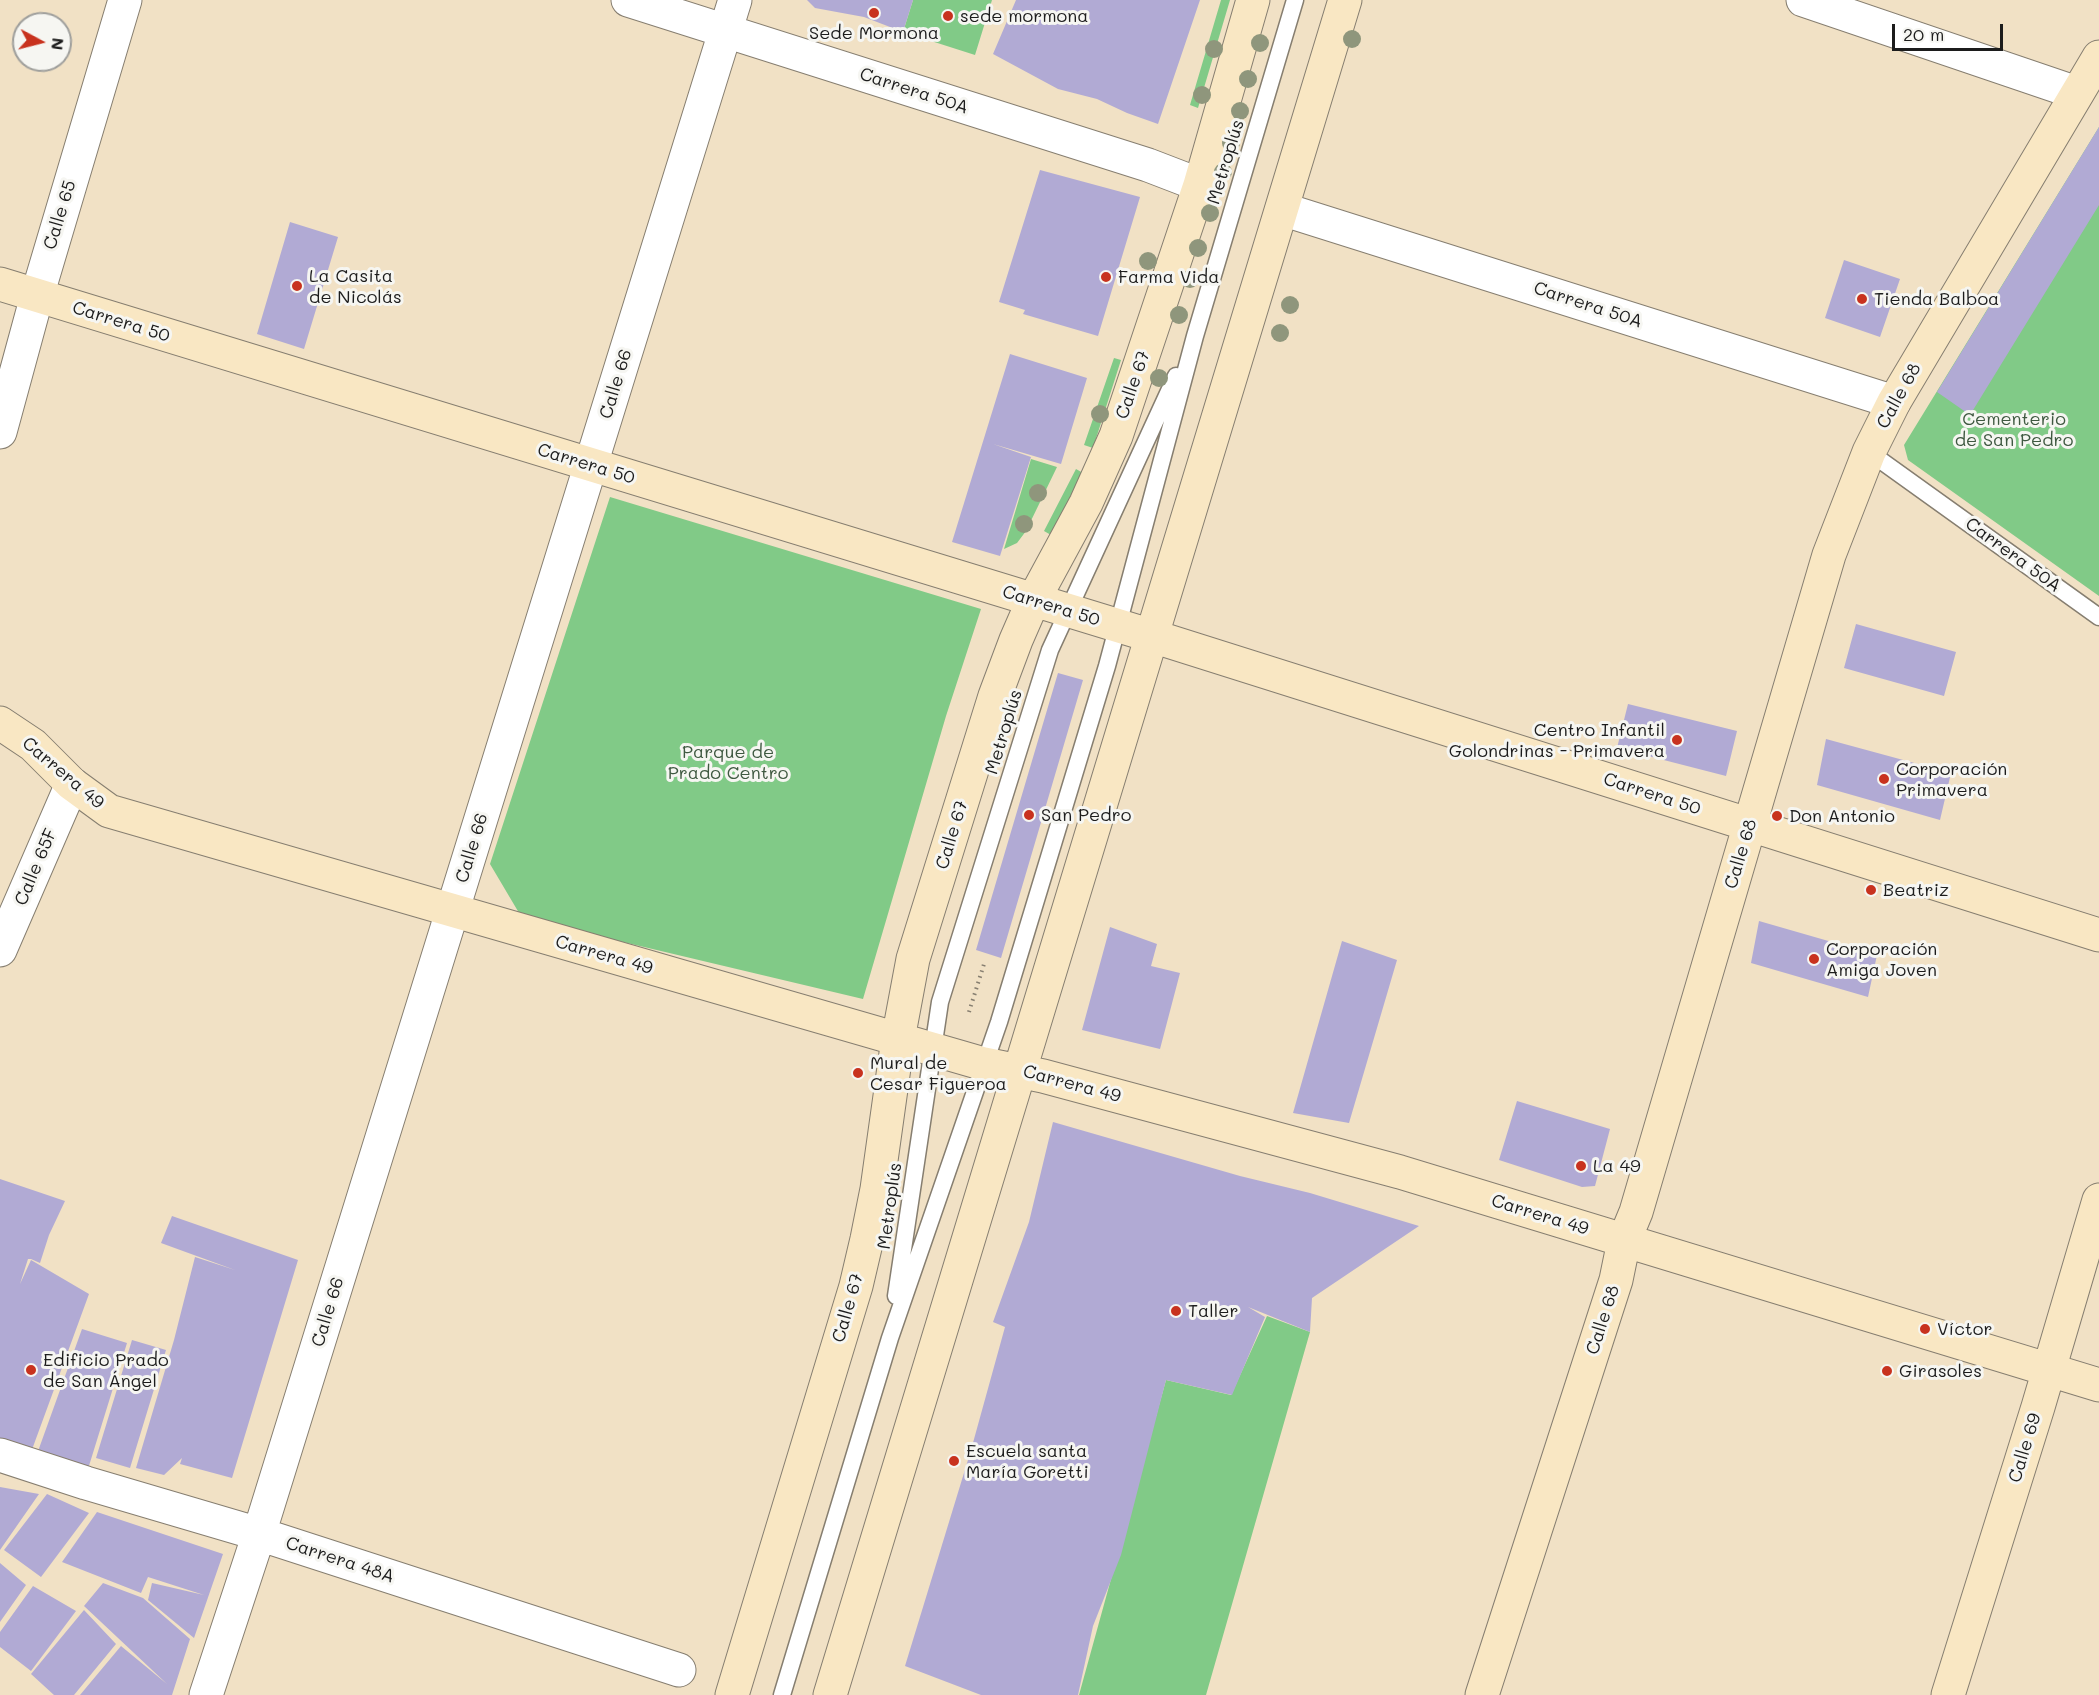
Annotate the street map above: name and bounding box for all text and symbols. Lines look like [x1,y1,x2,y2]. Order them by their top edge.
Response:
place label: sede mormona [960,5,1088,27]
marker: Sede Mormona [867,6,881,20]
marker: sede mormona [941,9,955,23]
north arrow [12,12,72,72]
scale bar [1895,12,2006,50]
place label: Sede Mormona [809,22,939,44]
text: 20 m [1903,22,1944,46]
text: N [47,37,70,51]
street label: Carrera 50A [857,63,971,119]
street label: Metroplús [1203,117,1249,207]
street label: Calle 65 [39,178,81,252]
place label: La Casita de Nicolás [309,265,402,308]
place label: Farma Vida [1118,266,1219,288]
marker: Farma Vida [1099,270,1113,284]
street label: Carrera 50A [1531,277,1645,333]
marker: La Casita de Nicolás [290,279,304,293]
place label: Tienda Balboa [1874,288,1999,310]
marker: Tienda Balboa [1855,292,1869,306]
street label: Carrera 50 [70,297,172,347]
street label: Calle 66 [595,347,637,421]
street label: Calle 67 [1111,348,1155,422]
street label: Calle 68 [1872,359,1926,433]
park label: Cementerio de San Pedro [1955,408,2073,450]
street label: Carrera 50 [535,439,637,489]
street label: Carrera 50A [1961,513,2065,597]
street label: Carrera 50 [1000,581,1102,631]
street label: Metroplús [981,687,1027,777]
place label: Centro Infantil Golondrinas - Primavera [1449,719,1665,762]
street label: Carrera 49 [18,732,108,814]
marker: Centro Infantil Golondrinas - Primavera [1670,733,1684,747]
park label: Parque de Prado Centro [668,741,788,783]
place label: Corporación Primavera [1896,758,2007,800]
street label: Carrera 50 [1601,768,1703,820]
marker: Corporación Primavera [1877,772,1891,786]
street label: Calle 67 [931,798,973,872]
place label: San Pedro [1041,804,1131,826]
place label: Don Antonio [1789,805,1895,827]
marker: San Pedro [1022,808,1036,822]
marker: Don Antonio [1770,809,1784,823]
street label: Calle 66 [451,811,493,885]
street label: Calle 68 [1720,817,1762,891]
street label: Calle 65F [10,825,62,909]
place label: Beatriz [1883,879,1949,901]
marker: Beatriz [1864,883,1878,897]
street label: Carrera 49 [553,931,655,979]
place label: Corporación Amiga Joven [1826,938,1937,980]
marker: Corporación Amiga Joven [1807,952,1821,966]
place label: Mural de Cesar Figueroa [870,1052,1007,1094]
street label: Carrera 49 [1021,1061,1123,1107]
marker: Mural de Cesar Figueroa [851,1066,865,1080]
place label: La 49 [1593,1155,1641,1177]
marker: La 49 [1574,1159,1588,1173]
street label: Metroplús [873,1161,907,1251]
street label: Carrera 49 [1489,1190,1591,1240]
street label: Calle 67 [828,1271,868,1345]
street label: Calle 66 [307,1275,349,1349]
street label: Calle 68 [1582,1283,1624,1357]
place label: Taller [1188,1300,1238,1322]
marker: Taller [1169,1304,1183,1318]
place label: Víctor [1937,1318,1992,1340]
marker: Víctor [1918,1322,1932,1336]
place label: Edificio Prado de San Ángel [43,1349,169,1392]
place label: Girasoles [1899,1360,1982,1382]
marker: Edificio Prado de San Ángel [24,1363,38,1377]
marker: Girasoles [1880,1364,1894,1378]
street label: Calle 69 [2004,1411,2046,1485]
place label: Escuela santa María Goretti [966,1440,1089,1482]
marker: Escuela santa María Goretti [947,1454,961,1468]
street label: Carrera 48A [283,1532,397,1588]

